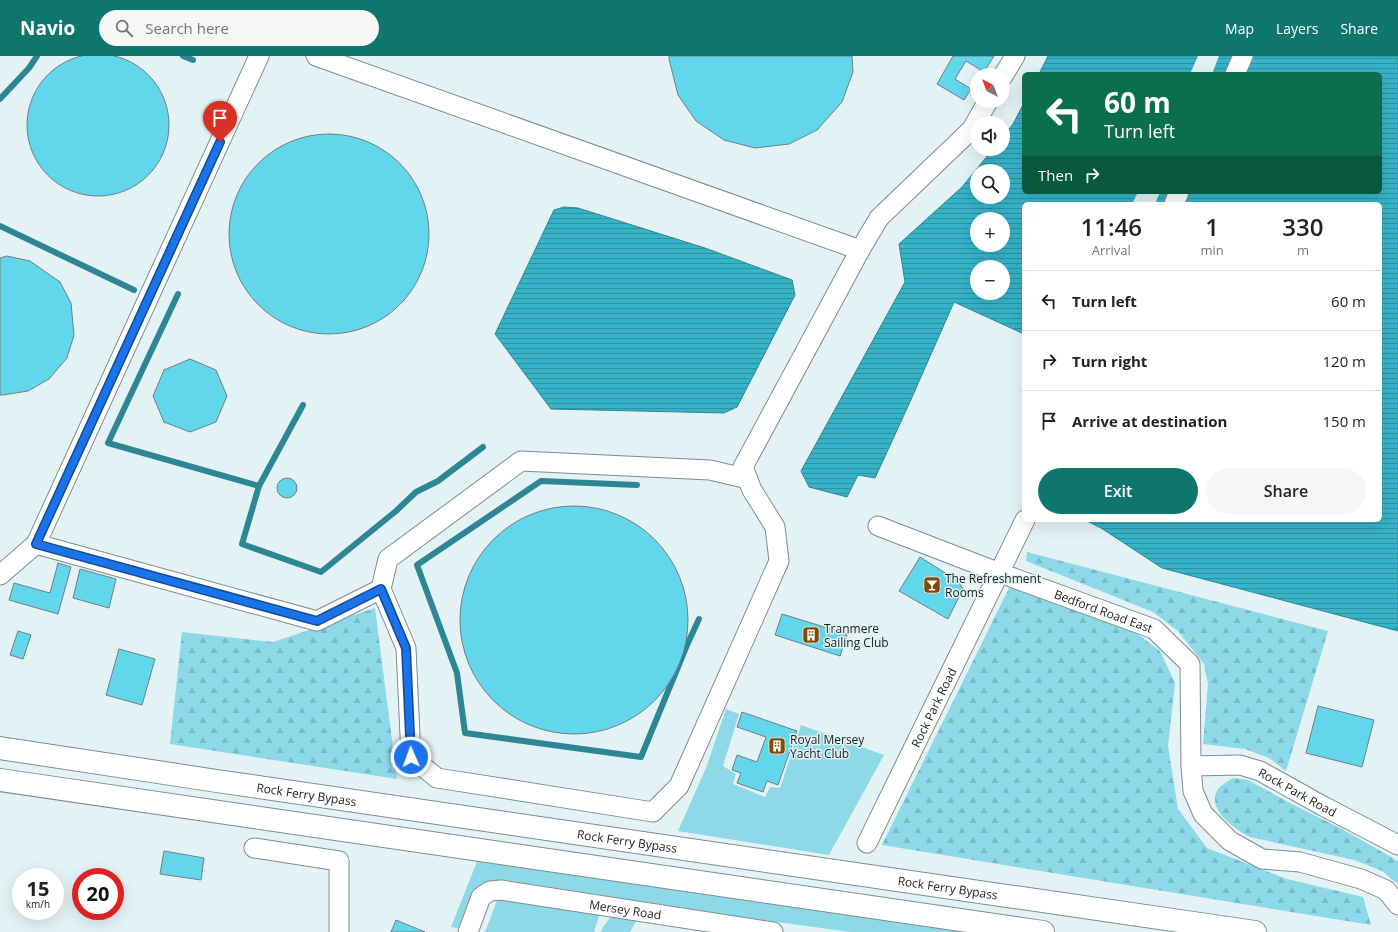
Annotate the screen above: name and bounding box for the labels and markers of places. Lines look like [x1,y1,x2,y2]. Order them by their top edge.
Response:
pin [203,101,237,142]
place label: The Refreshment Rooms [945,570,1041,601]
bar icon: The Refreshment Rooms [922,575,942,595]
place label: Tranmere Sailing Club [824,620,889,651]
building icon: Tranmere Sailing Club [801,625,821,645]
place label: Royal Mersey Yacht Club [790,731,865,762]
building icon: Royal Mersey Yacht Club [767,736,787,756]

